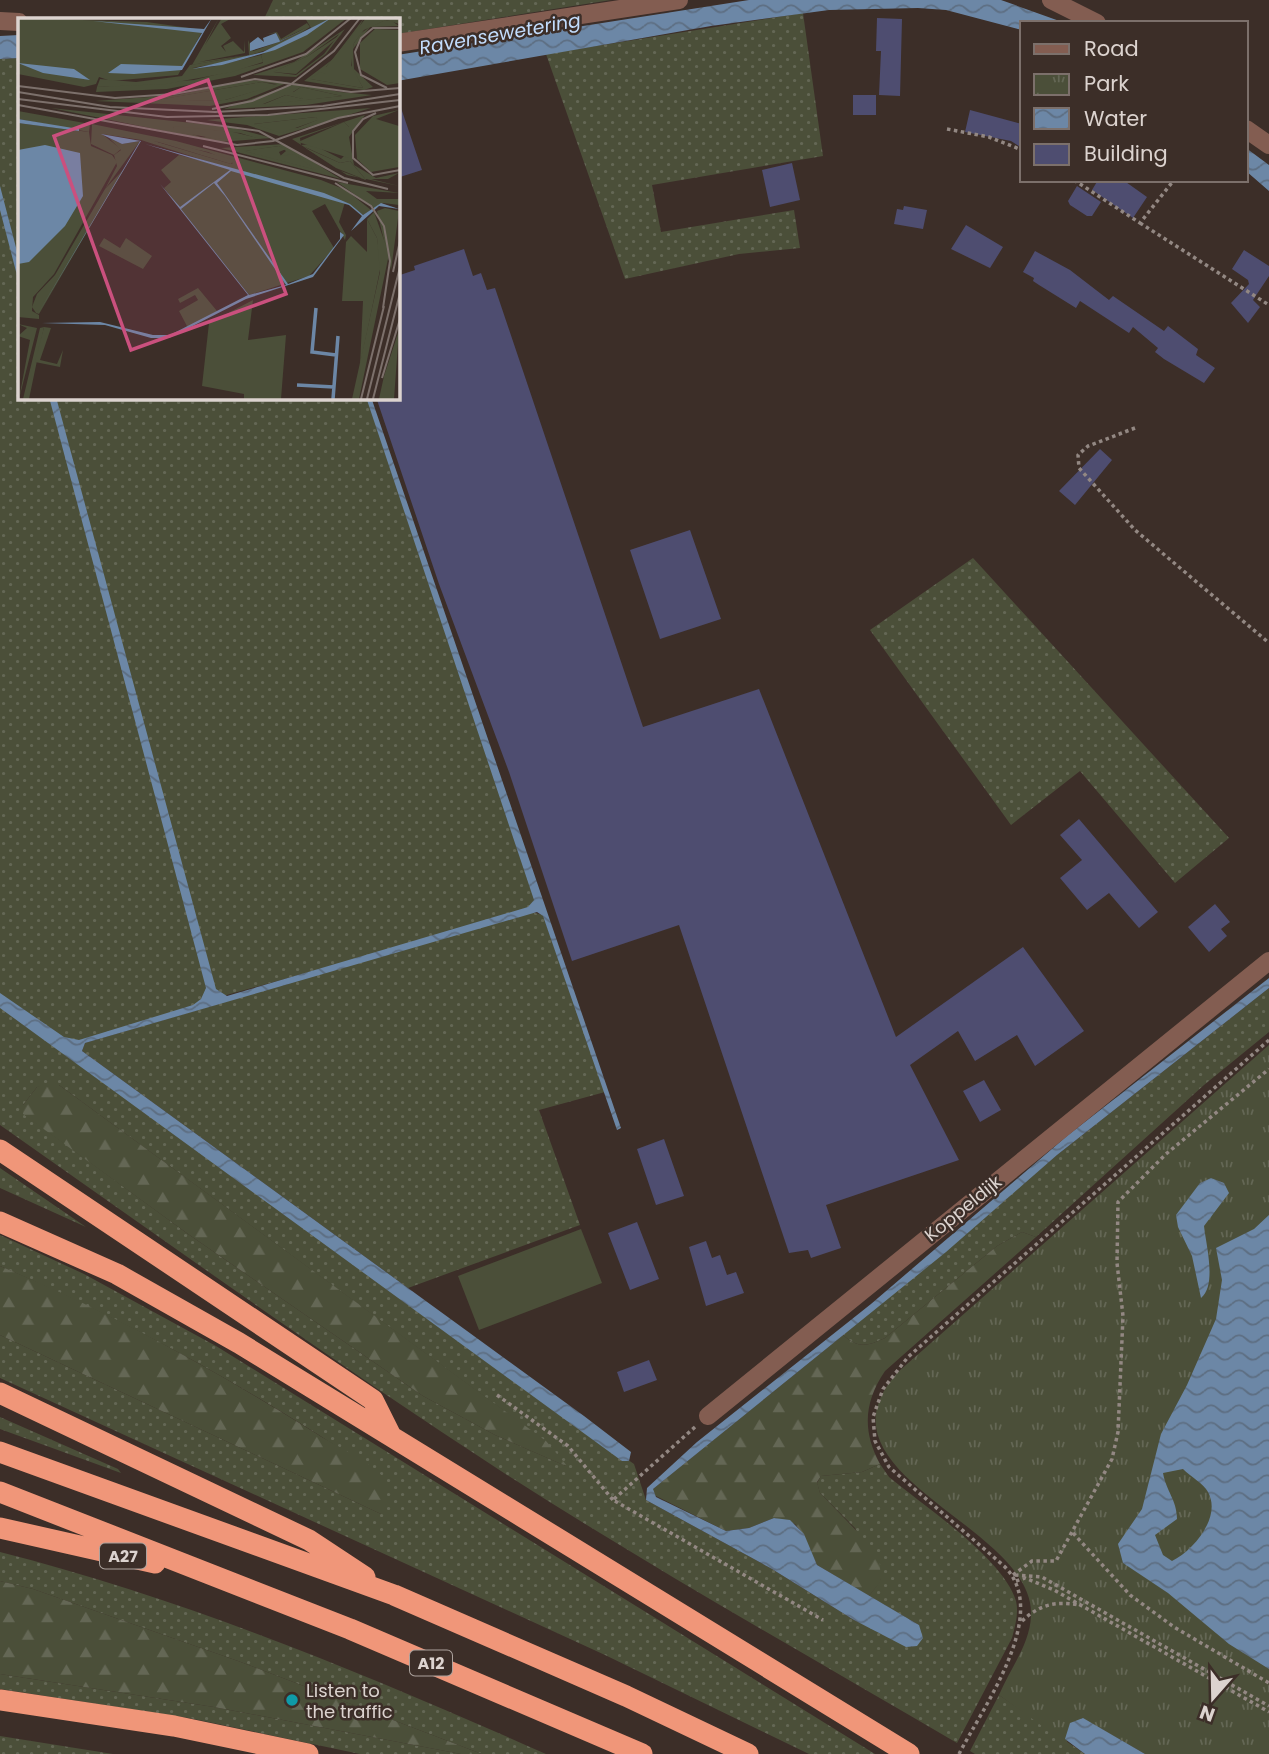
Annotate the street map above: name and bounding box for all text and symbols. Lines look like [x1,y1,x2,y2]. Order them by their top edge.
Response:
water label: Ravensewetering [417,6,583,61]
inset map [18,18,399,399]
legend [1020,21,1248,182]
text: Road [1084,34,1139,63]
text: Park [1084,69,1129,98]
text: Water [1084,104,1147,133]
text: Building [1084,139,1168,168]
street label: Koppeldijk [919,1169,1007,1247]
road number: A27 [100,1544,146,1568]
road number: A12 [410,1651,452,1676]
north arrow [1178,1663,1248,1733]
place label: Listen to the traffic [306,1678,393,1724]
marker: Listen to the traffic [284,1692,300,1708]
text: N [1196,1698,1219,1729]

